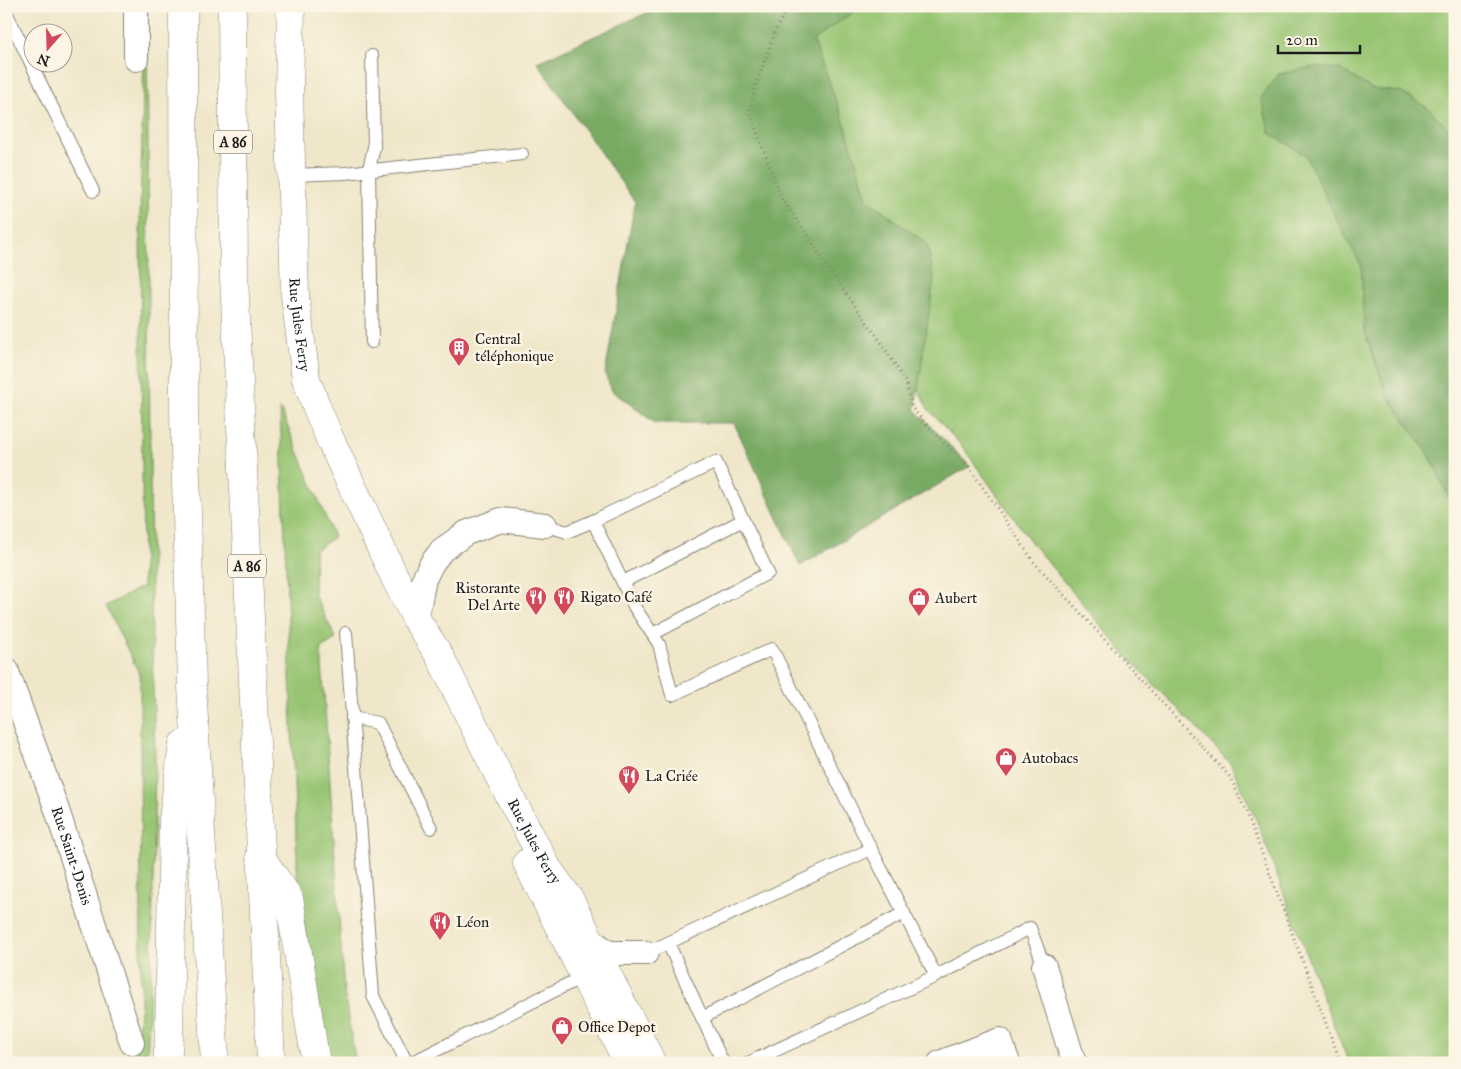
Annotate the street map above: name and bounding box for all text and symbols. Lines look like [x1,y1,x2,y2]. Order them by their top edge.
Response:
north arrow [22,22,72,72]
scale bar [1278,22,1361,54]
text: 20 m [1286,31,1318,49]
text: N [35,50,52,70]
road number: A 86 [214,130,252,154]
street label: Rue Jules Ferry [285,277,314,374]
place label: Central téléphonique [475,330,554,366]
building icon: Central téléphonique [447,336,471,367]
road number: A 86 [228,554,266,578]
place label: Ristorante Del Arte [455,579,520,614]
restaurant icon: Ristorante Del Arte [524,585,548,616]
restaurant icon: Rigato Café [552,585,576,616]
shop icon: Aubert [907,586,931,617]
place label: Rigato Café [580,588,653,606]
place label: Aubert [934,589,978,607]
shop icon: Autobacs [994,746,1018,777]
place label: Autobacs [1021,749,1078,767]
restaurant icon: La Criée [617,764,641,795]
place label: La Criée [645,767,698,785]
street label: Rue Jules Ferry [504,796,566,888]
street label: Rue Saint-Denis [47,804,96,907]
restaurant icon: Léon [428,910,452,941]
place label: Léon [456,913,489,931]
shop icon: Office Depot [550,1015,574,1046]
place label: Office Depot [578,1018,656,1036]

